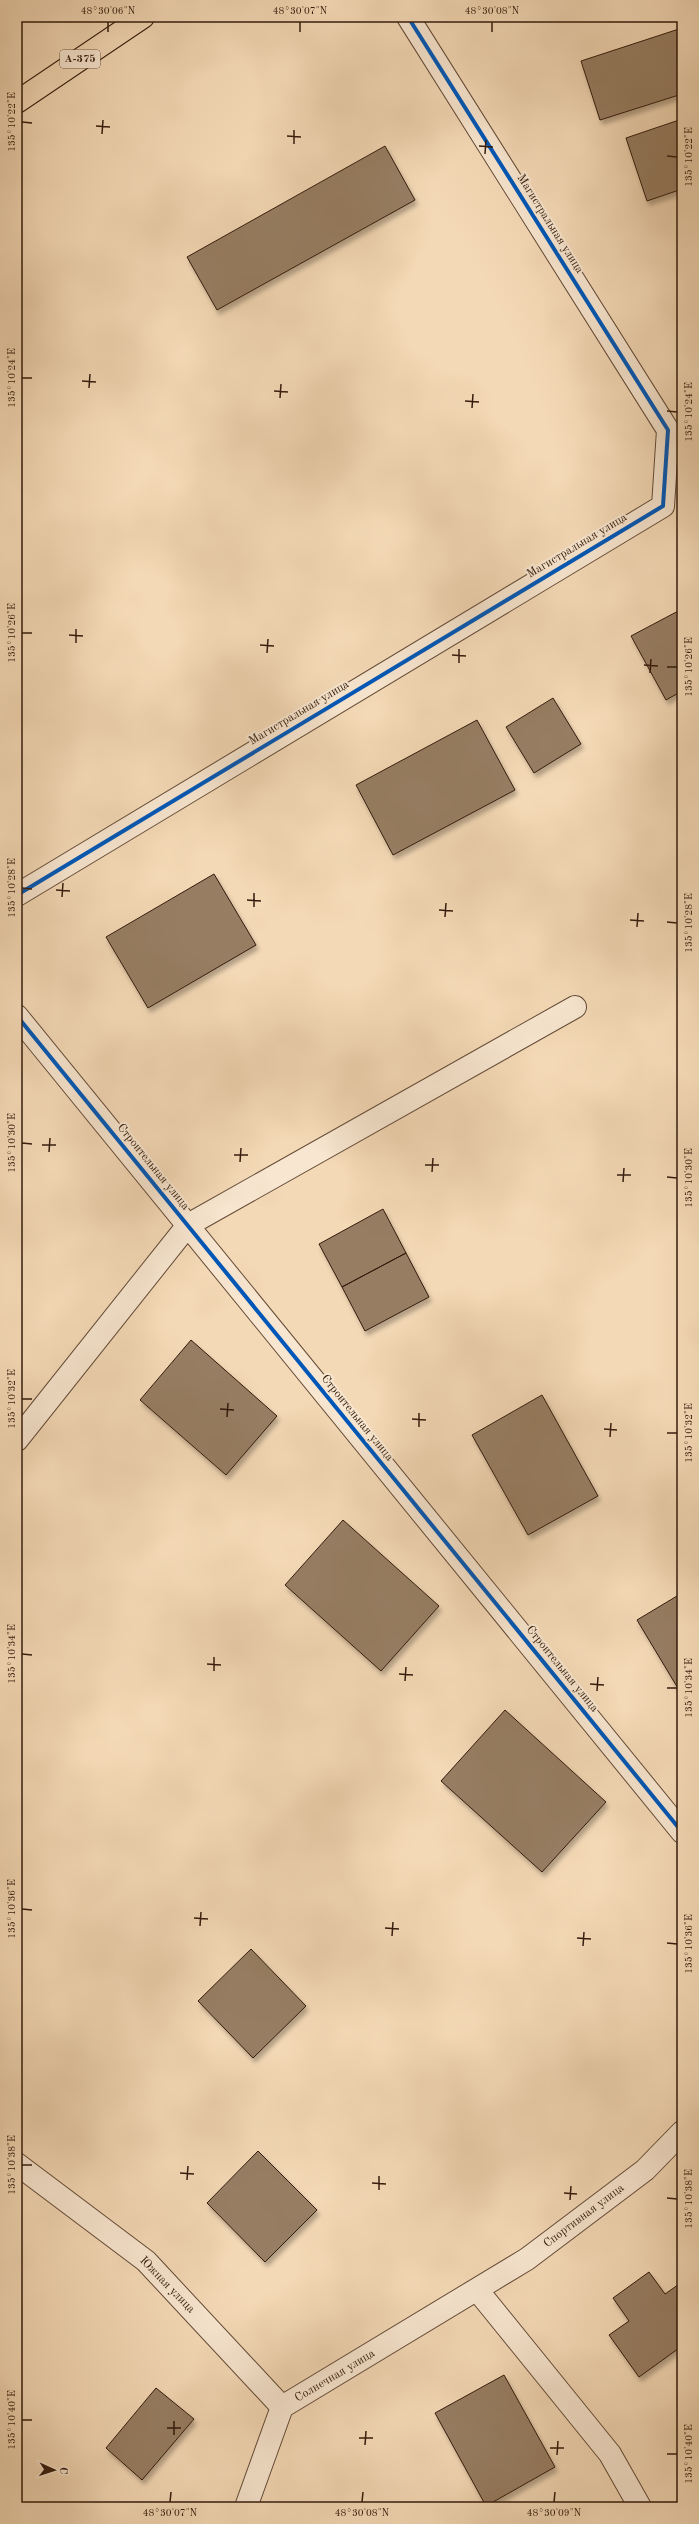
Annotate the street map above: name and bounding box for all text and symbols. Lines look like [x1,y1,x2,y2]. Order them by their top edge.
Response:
text: 48°30'06"N [81,6,136,16]
text: 48°30'07"N [273,6,328,16]
text: 48°30'08"N [465,6,520,16]
road number: А-375 [60,50,100,68]
text: 135°10'22"E [7,92,17,152]
text: 135°10'22"E [684,127,694,187]
street label: Магистральная улица [515,172,585,276]
text: 135°10'24"E [7,348,17,408]
text: 135°10'24"E [684,382,694,442]
street label: Магистральная улица [525,511,629,581]
text: 135°10'26"E [7,603,17,663]
text: 135°10'26"E [684,637,694,697]
street label: Магистральная улица [247,678,351,748]
text: 135°10'28"E [7,858,17,918]
text: 135°10'28"E [684,893,694,953]
text: 135°10'30"E [7,1113,17,1173]
street label: Строительная улица [115,1122,191,1213]
text: 135°10'30"E [684,1148,694,1208]
text: 135°10'32"E [7,1369,17,1429]
street label: Строительная улица [319,1373,395,1464]
text: 135°10'32"E [684,1403,694,1463]
text: 135°10'34"E [7,1624,17,1684]
street label: Строительная улица [524,1624,600,1715]
text: 135°10'34"E [684,1658,694,1718]
text: 135°10'36"E [7,1879,17,1939]
text: 135°10'36"E [684,1914,694,1974]
text: 135°10'38"E [7,2135,17,2195]
text: 135°10'38"E [684,2169,694,2229]
street label: Спортивная улица [541,2182,627,2250]
street label: Южная улица [137,2254,197,2316]
street label: Солнечная улица [293,2347,377,2405]
text: 135°10'40"E [7,2390,17,2450]
text: 135°10'40"E [684,2424,694,2484]
north arrow [34,2450,74,2490]
text: С [57,2467,68,2474]
text: 48°30'07"N [143,2508,198,2518]
text: 48°30'08"N [335,2508,390,2518]
text: 48°30'09"N [527,2508,582,2518]

